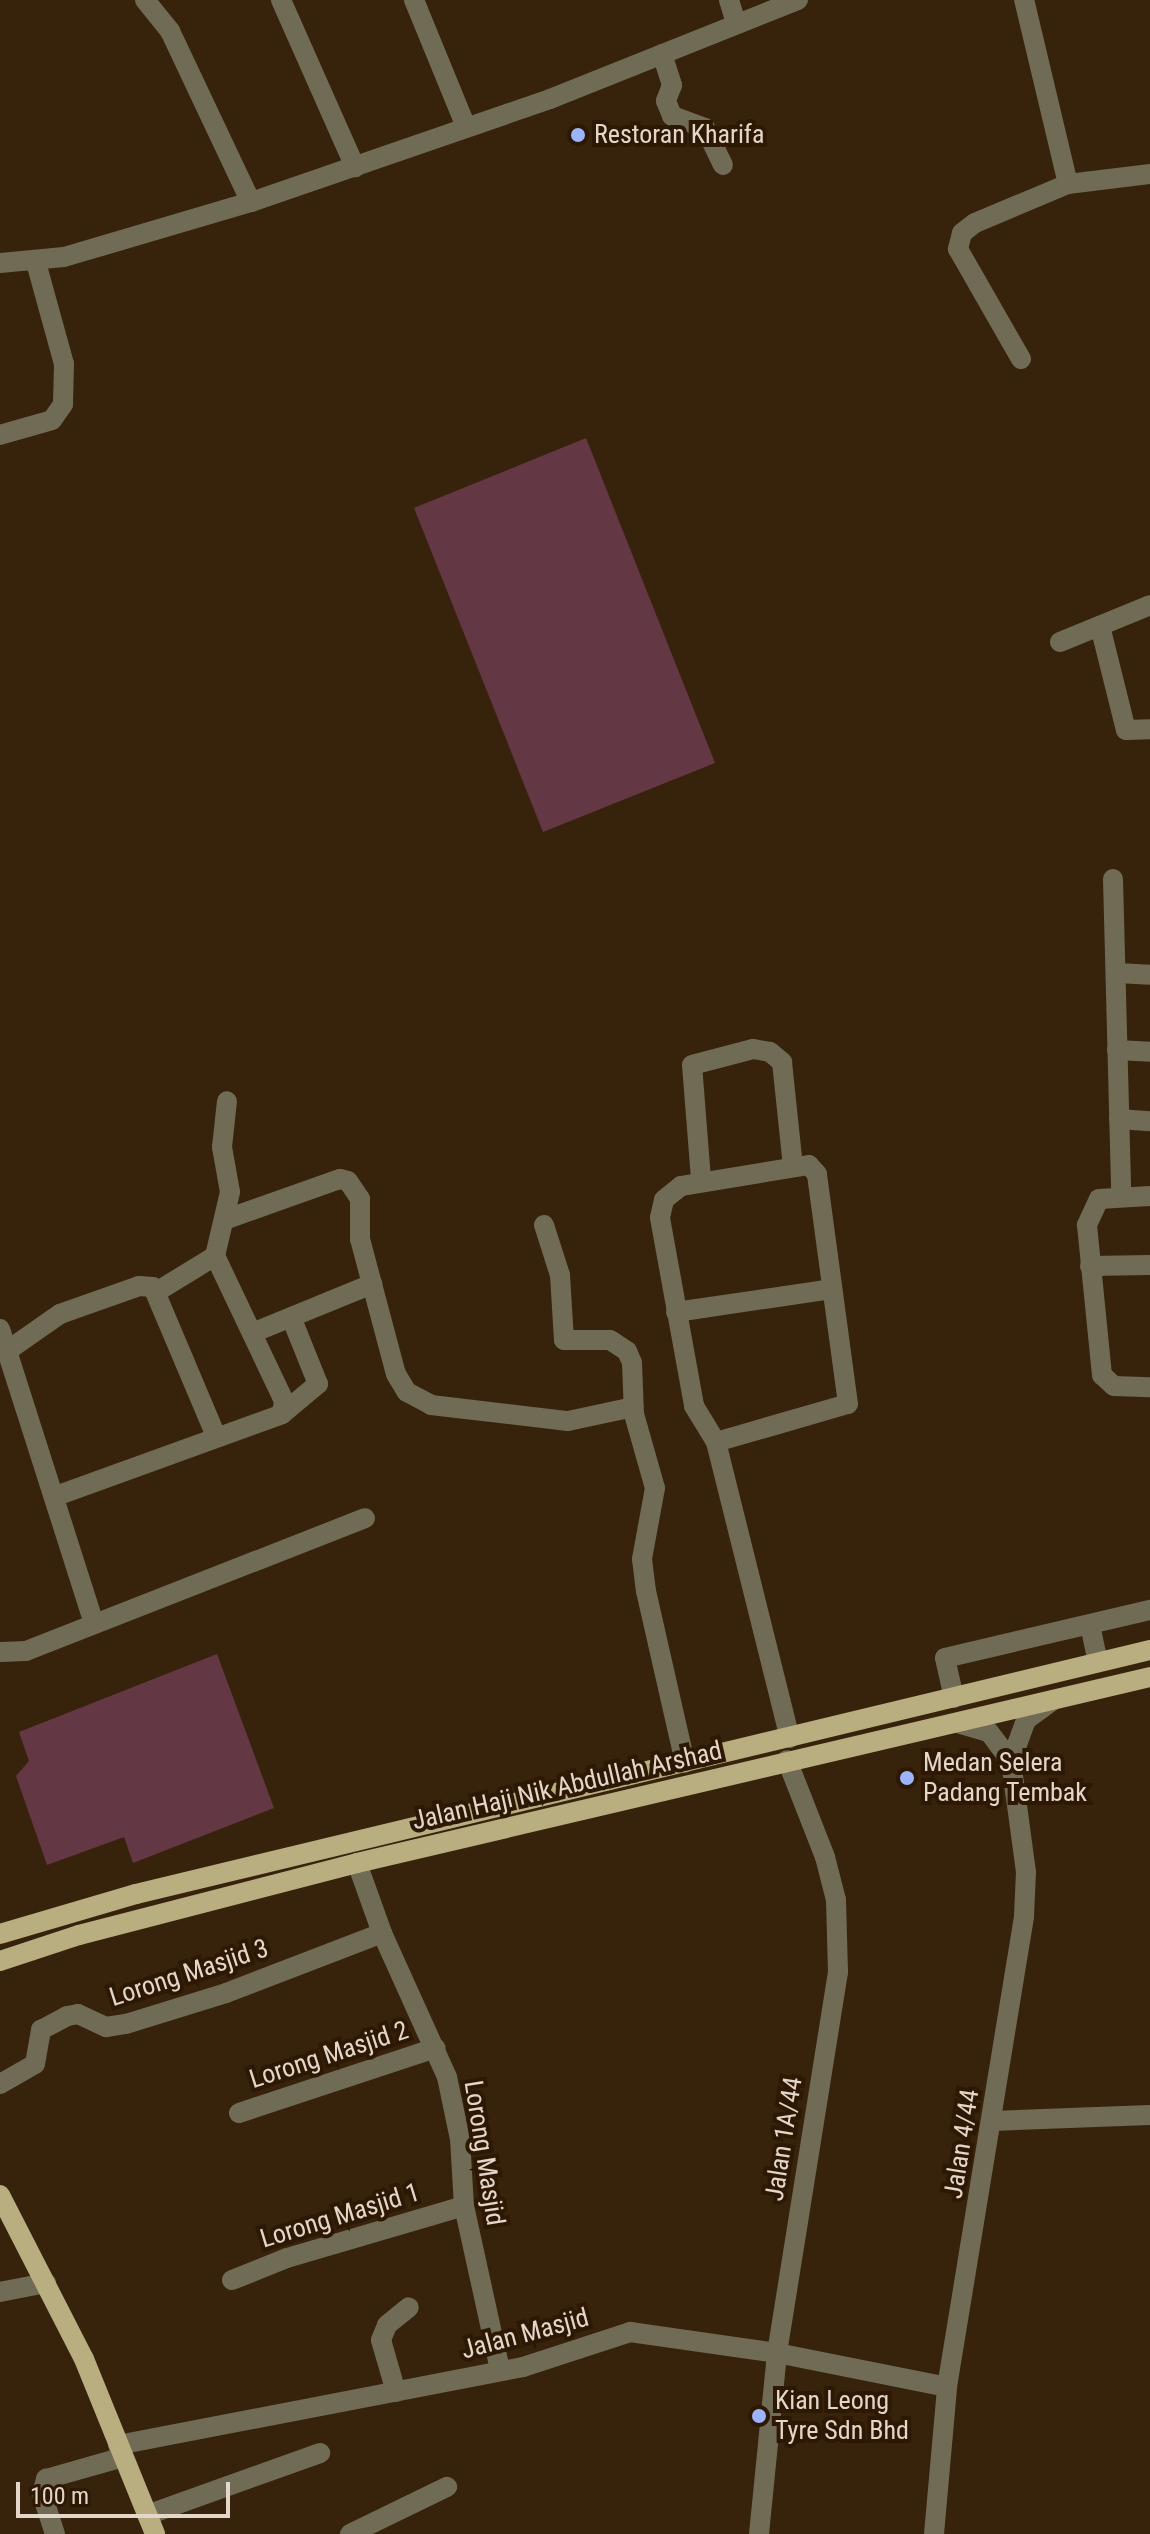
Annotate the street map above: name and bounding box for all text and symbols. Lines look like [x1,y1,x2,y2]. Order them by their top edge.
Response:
place label: Restoran Kharifa [594,119,765,151]
marker: Restoran Kharifa [569,126,587,144]
street label: Jalan Haji Nik Abdullah Arshad [409,1735,725,1837]
place label: Medan Selera Padang Tembak [923,1747,1087,1808]
marker: Medan Selera Padang Tembak [898,1769,916,1787]
street label: Lorong Masjid 3 [106,1933,272,2013]
street label: Lorong Masjid 2 [246,2015,412,2095]
street label: Jalan 1A/44 [759,2075,809,2203]
street label: Lorong Masjid [457,2078,511,2228]
street label: Jalan 4/44 [938,2087,986,2201]
street label: Lorong Masjid 1 [257,2177,423,2255]
street label: Jalan Masjid [458,2302,592,2366]
place label: Kian Leong Tyre Sdn Bhd [775,2385,909,2446]
marker: Kian Leong Tyre Sdn Bhd [750,2407,768,2425]
scale bar [20,2466,234,2516]
text: 100 m [30,2482,89,2510]

